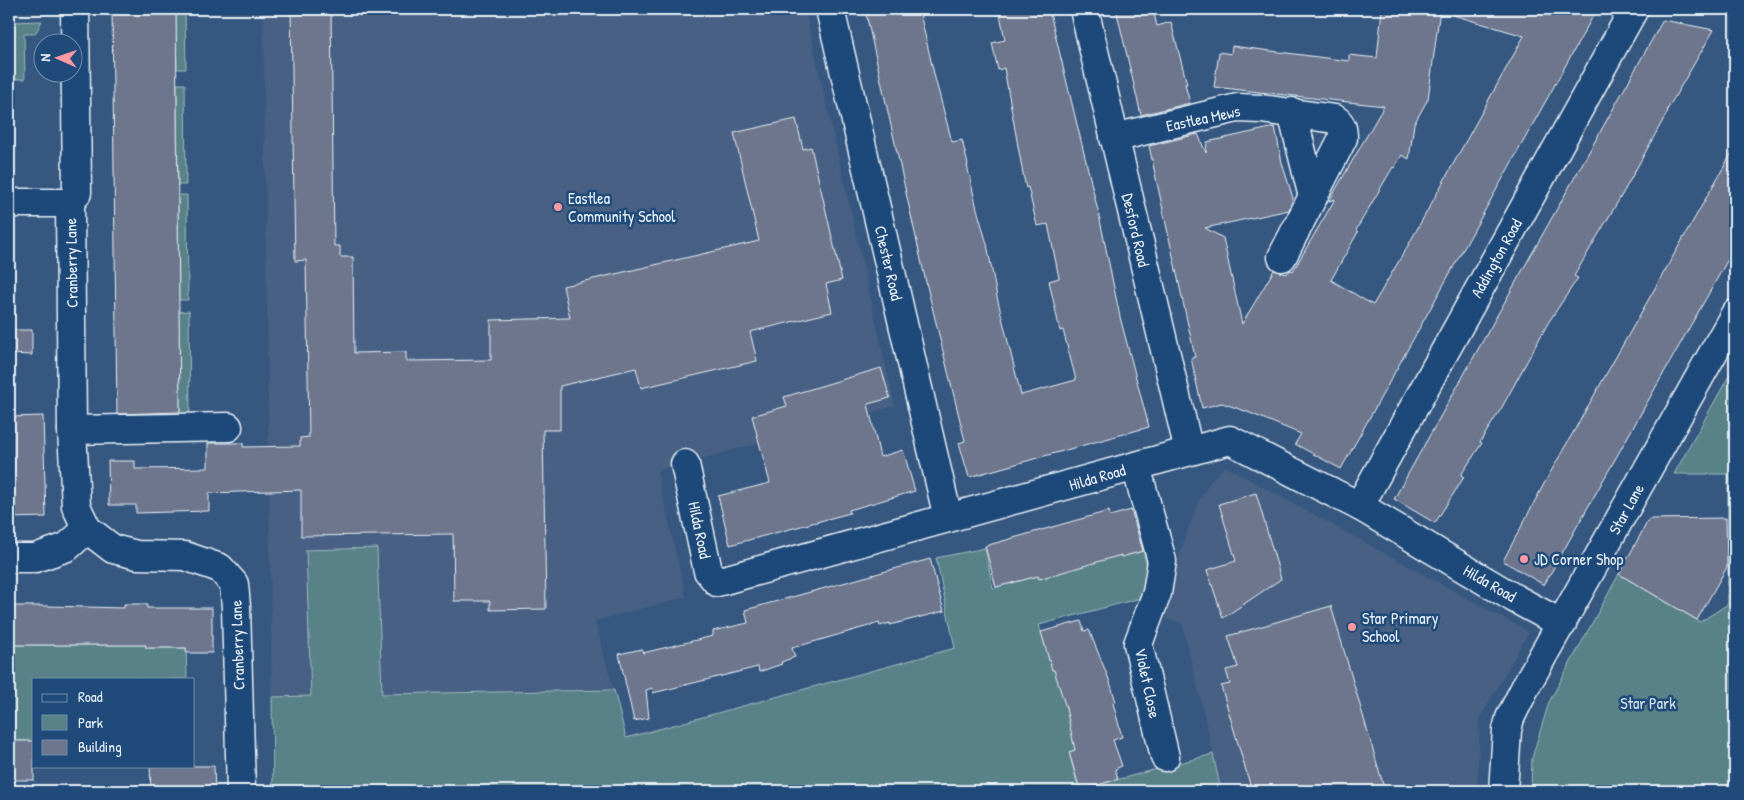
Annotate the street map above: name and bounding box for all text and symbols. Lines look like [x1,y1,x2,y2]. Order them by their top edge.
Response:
north arrow [32,32,82,82]
text: N [35,53,54,62]
street label: Eastlea Mews [1164,99,1242,137]
place label: Eastlea Community School [568,187,676,227]
street label: Desford Road [1117,191,1155,269]
marker: Eastlea Community School [552,201,564,213]
street label: Addington Road [1465,214,1527,302]
street label: Cranberry Lane [59,217,83,308]
street label: Chester Road [870,224,908,302]
street label: Hilda Road [1066,458,1128,496]
street label: Star Lane [1603,479,1649,538]
street label: Hilda Road [683,499,717,561]
place label: JD Corner Shop [1534,548,1624,570]
marker: JD Corner Shop [1518,553,1530,565]
street label: Hilda Road [1459,559,1521,607]
street label: Cranberry Lane [224,599,250,690]
place label: Star Primary School [1362,607,1439,647]
marker: Star Primary School [1346,621,1358,633]
street label: Violet Close [1130,646,1166,721]
legend [32,678,195,768]
text: Road [78,686,103,707]
park label: Star Park [1620,692,1676,714]
text: Park [78,712,103,733]
text: Building [78,736,122,757]

